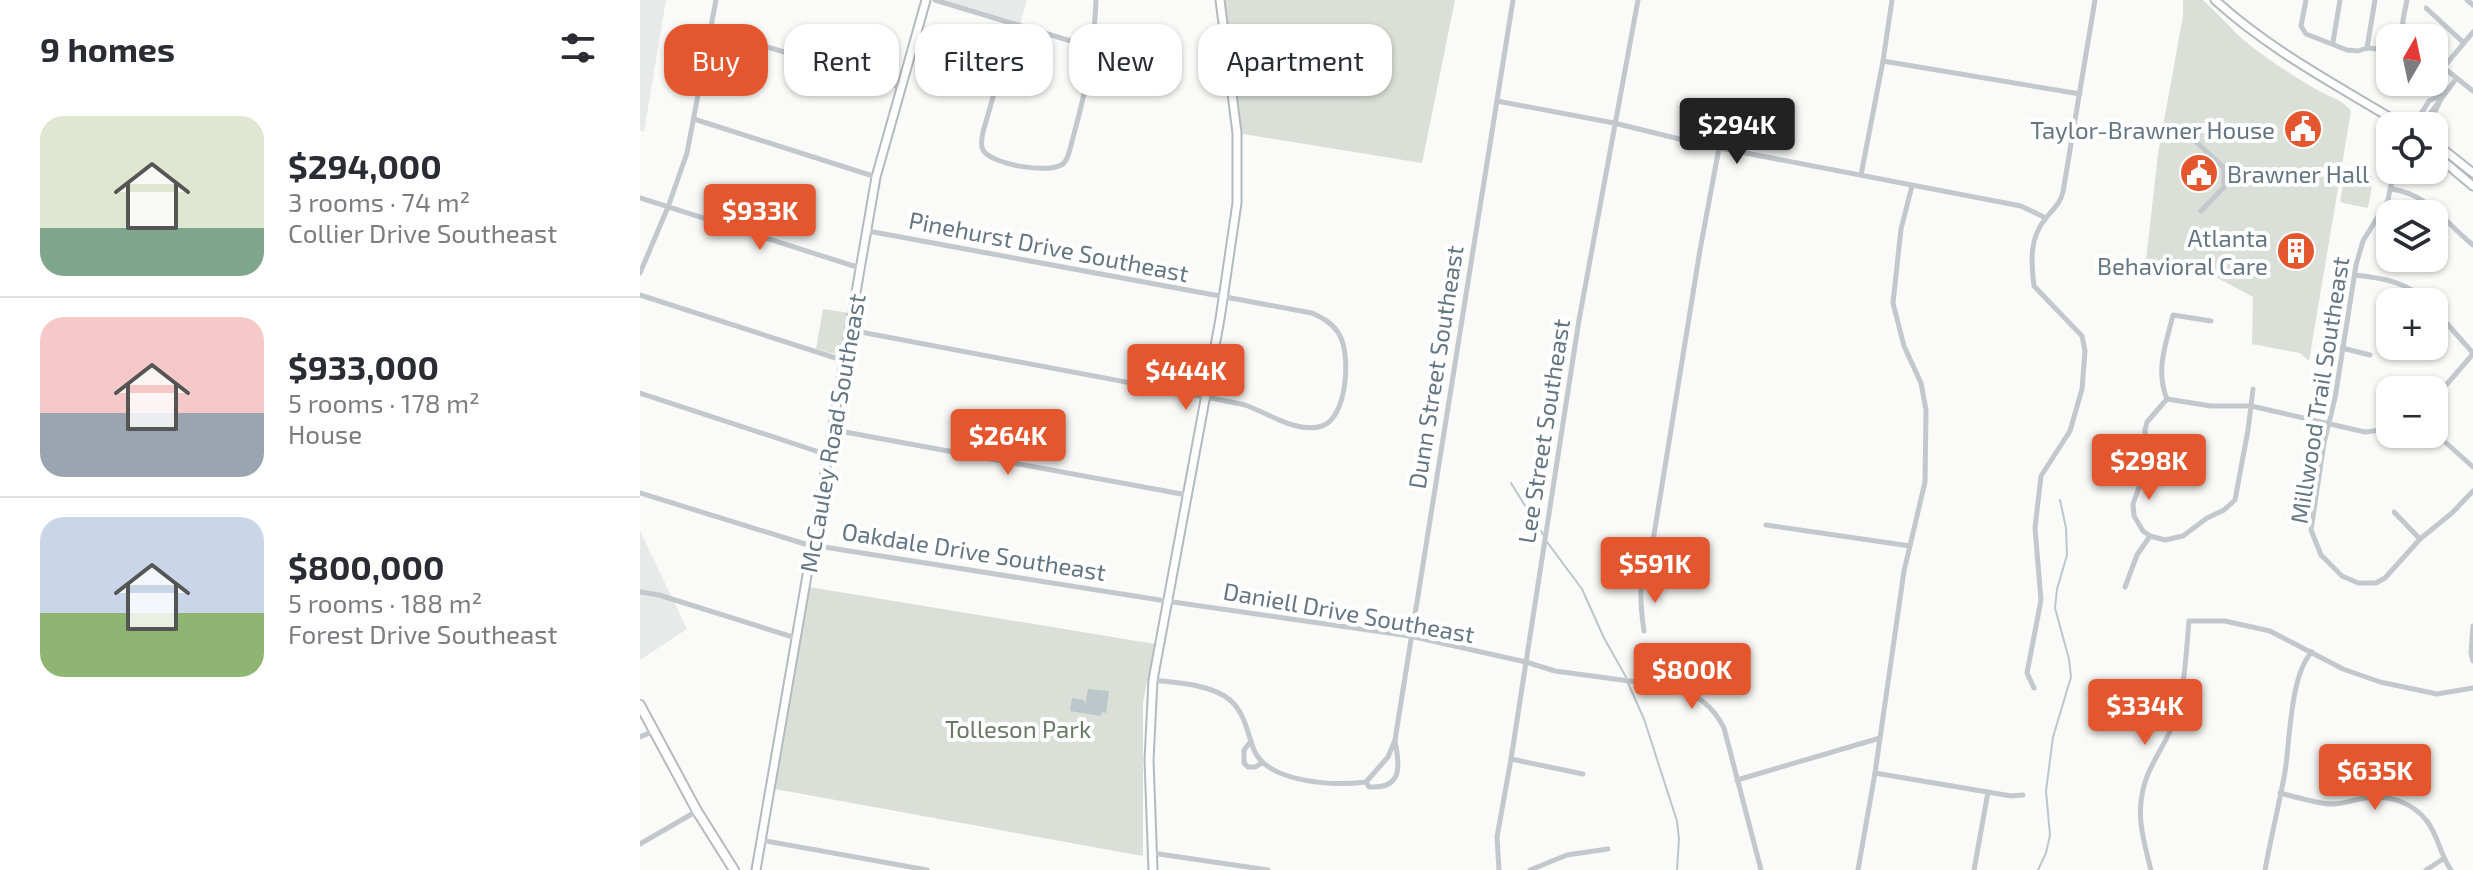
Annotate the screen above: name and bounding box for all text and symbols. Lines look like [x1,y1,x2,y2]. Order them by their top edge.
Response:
chip: Buy [664,24,768,96]
chip: Rent [784,24,899,96]
chip: Filters [915,24,1053,96]
chip: New [1069,24,1182,96]
chip: Apartment [1198,24,1392,96]
north arrow [2376,24,2448,96]
map controls [2376,24,2448,448]
icon: filters [556,26,600,70]
text: 9 homes [40,28,175,69]
pin: $294K [1681,98,1793,166]
text: $294K [1698,108,1776,139]
public building icon: Taylor-Brawner House [2282,108,2324,150]
button: locate [2376,112,2448,184]
place label: Taylor-Brawner House [2030,115,2275,144]
text: $294,000 [288,145,442,186]
icon: home [104,148,200,244]
public building icon: Brawner Hall [2178,152,2220,194]
place label: Brawner Hall [2227,159,2369,188]
pin: $933K [704,184,816,252]
text: 3 rooms · 74 m² [288,186,470,217]
text: $933K [722,194,798,225]
button: layers [2376,200,2448,272]
street label: Pinehurst Drive Southeast [907,205,1191,287]
text: Collier Drive Southeast [288,217,557,248]
place label: Atlanta Behavioral Care [2097,223,2268,280]
building icon: Atlanta Behavioral Care [2275,230,2317,272]
street label: Dunn Street Southeast [1401,243,1469,491]
street label: Millwood Trail Southeast [2284,254,2354,526]
button: + [2376,288,2448,360]
street label: McCauley Road Southeast [793,291,871,575]
street label: Lee Street Southeast [1511,317,1575,545]
pin: $444K [1130,344,1242,412]
text: $933,000 [288,346,439,387]
icon: home [104,349,200,445]
text: $444K [1145,354,1227,385]
button: − [2376,376,2448,448]
text: 5 rooms · 178 m² [288,387,480,418]
pin: $264K [952,409,1064,477]
text: House [288,418,362,449]
text: $264K [969,419,1047,450]
pin: $298K [2093,434,2205,502]
text: $298K [2110,444,2188,475]
street label: Oakdale Drive Southeast [840,516,1108,586]
pin: $591K [1599,537,1711,605]
text: $800,000 [288,546,444,587]
text: $591K [1619,547,1691,578]
icon: home [104,549,200,645]
street label: Daniell Drive Southeast [1221,576,1477,648]
text: 5 rooms · 188 m² [288,587,482,618]
text: Forest Drive Southeast [288,618,557,649]
pin: $800K [1636,643,1748,711]
text: $800K [1652,653,1732,684]
pin: $334K [2089,679,2201,747]
text: $334K [2106,689,2184,720]
park label: Tolleson Park [945,714,1091,743]
pin: $635K [2319,744,2431,812]
text: $635K [2337,754,2413,785]

